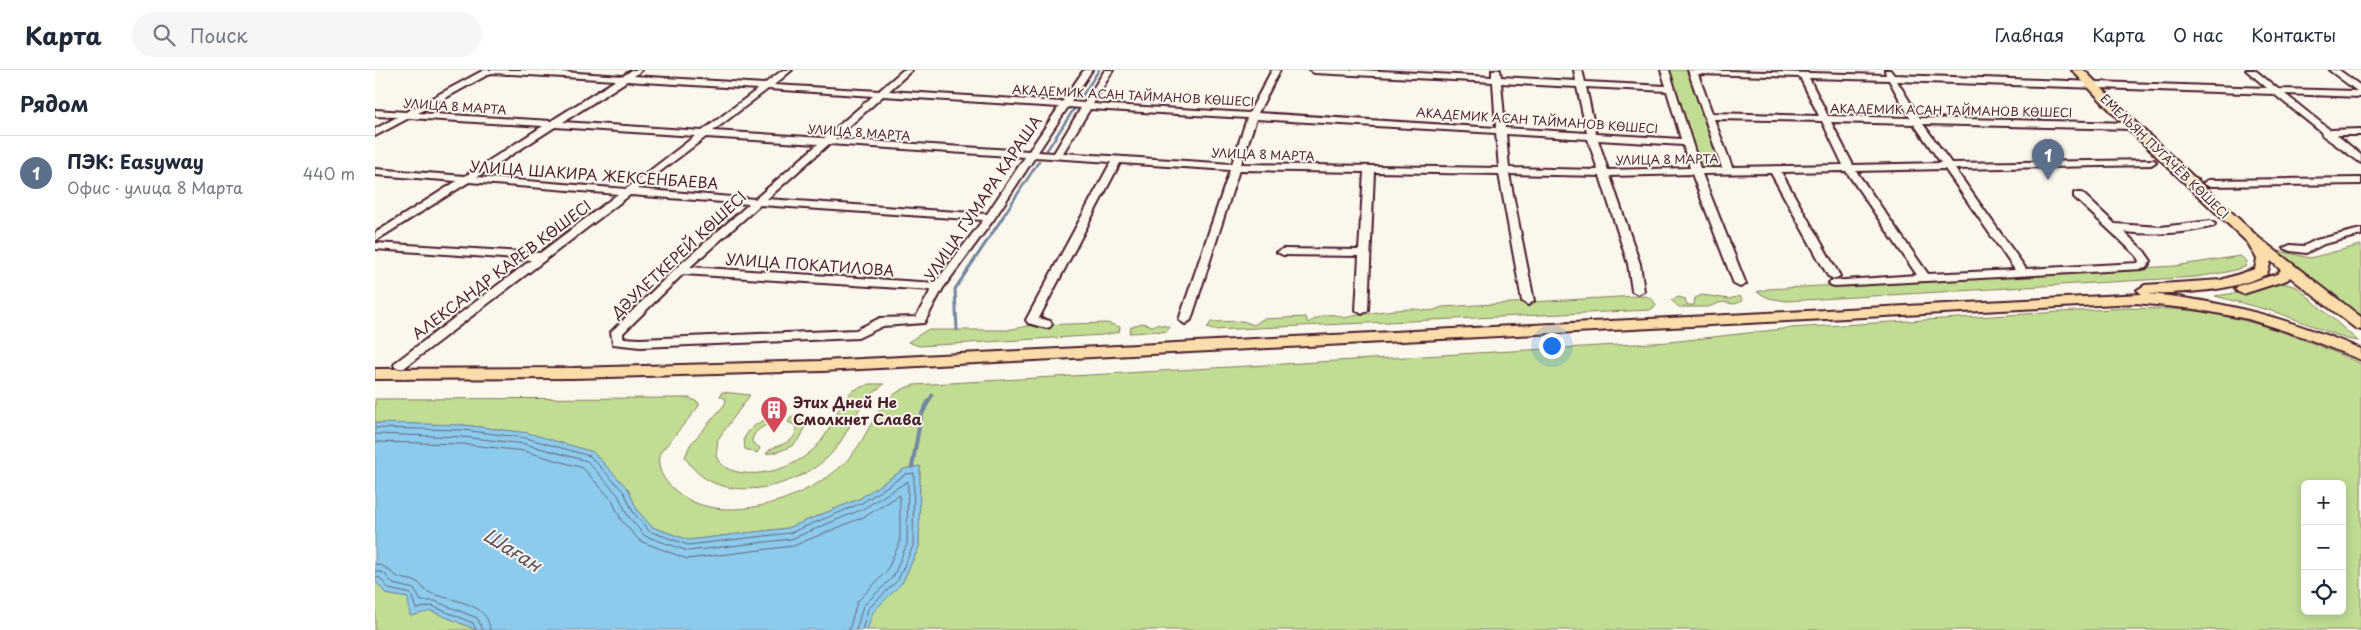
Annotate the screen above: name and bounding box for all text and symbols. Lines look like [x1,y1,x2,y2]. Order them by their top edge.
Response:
search box [132,12,482,57]
text: Карта [25,17,102,53]
icon: search [150,21,178,49]
text: Поиск [190,21,248,49]
text: Главная [1995,21,2064,48]
text: Карта [2092,21,2145,48]
text: О нас [2173,21,2223,48]
text: Контакты [2251,21,2336,48]
street label: АКАДЕМИК АСАН ТАЙМАНОВ КӨШЕСІ [1011,80,1255,110]
text: Рядом [20,87,88,119]
street label: ЕМЕЛЬЯН ПУГАЧЁВ КӨШЕСІ [2097,90,2233,222]
street label: УЛИЦА 8 МАРТА [403,93,507,119]
street label: АКАДЕМИК АСАН ТАЙМАНОВ КӨШЕСІ [1830,99,2072,121]
street label: АКАДЕМИК АСАН ТАЙМАНОВ КӨШЕСІ [1415,103,1659,137]
street label: УЛИЦА ГУМАРА КАРАША [918,110,1046,286]
street label: УЛИЦА 8 МАРТА [807,119,911,145]
pin: 1 [2032,139,2064,180]
street label: УЛИЦА 8 МАРТА [1211,143,1315,165]
text: ПЭК: Easyway [67,147,204,175]
street label: УЛИЦА 8 МАРТА [1615,149,1719,169]
street label: УЛИЦА ШАКИРА ЖЕКСЕНБАЕВА [469,154,719,194]
text: 1 [32,161,40,185]
text: 440 m [303,161,355,185]
text: Офис · улица 8 Марта [67,175,243,199]
street label: ДӘУЛЕТКЕРЕЙ КӨШЕСІ [604,185,751,324]
street label: АЛЕКСАНДР КАРЕВ КӨШЕСІ [407,194,595,344]
street label: УЛИЦА ПОКАТИЛОВА [725,247,895,281]
your location [1539,333,1565,359]
place label: Этих Дней Не Смолкнет Слава [793,390,923,430]
building icon: Этих Дней Не Смолкнет Слава [759,395,789,434]
map controls [2301,480,2346,615]
button: + [2301,480,2346,525]
water label: Шаған [479,520,548,578]
button: − [2301,525,2346,570]
button: locate [2301,570,2346,615]

